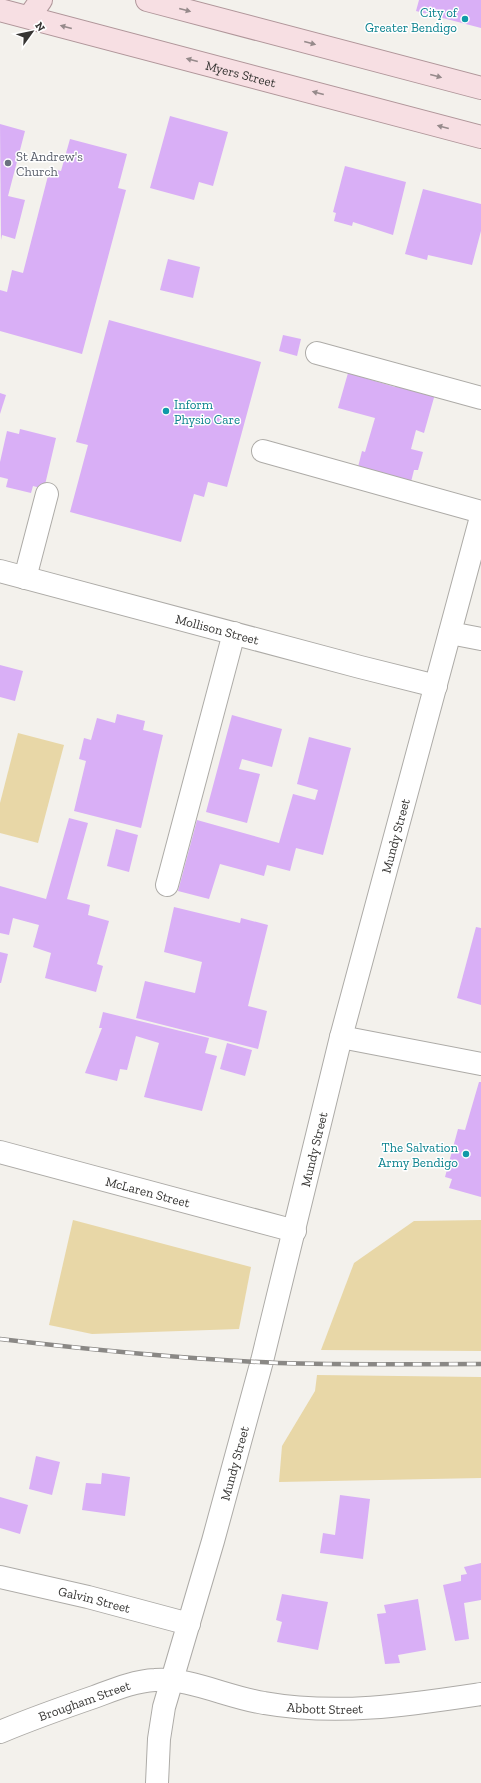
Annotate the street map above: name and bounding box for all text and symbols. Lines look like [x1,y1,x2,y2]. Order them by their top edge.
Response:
place label: City of Greater Bendigo [365,5,458,35]
one-way arrow [179,7,191,13]
north arrow [12,12,52,52]
marker: City of Greater Bendigo [460,14,470,24]
text: N [32,20,48,34]
one-way arrow [60,24,72,30]
one-way arrow [304,40,316,46]
one-way arrow [186,57,198,63]
street label: Myers Street [204,58,278,91]
one-way arrow [430,74,442,80]
one-way arrow [311,90,324,96]
one-way arrow [437,124,449,130]
place label: St Andrew's Church [16,149,83,179]
marker: St Andrew's Church [3,158,13,168]
place label: Inform Physio Care [174,397,240,427]
marker: Inform Physio Care [161,406,171,416]
street label: Mollison Street [174,611,261,648]
street label: Mundy Street [378,797,413,875]
street label: Mundy Street [298,1110,331,1188]
place label: The Salvation Army Bendigo [378,1140,459,1170]
marker: The Salvation Army Bendigo [461,1149,471,1159]
street label: McLaren Street [104,1174,192,1211]
street label: Mundy Street [217,1424,252,1502]
street label: Galvin Street [57,1584,132,1616]
street label: Brougham Street [36,1678,132,1724]
street label: Abbott Street [286,1699,363,1717]

